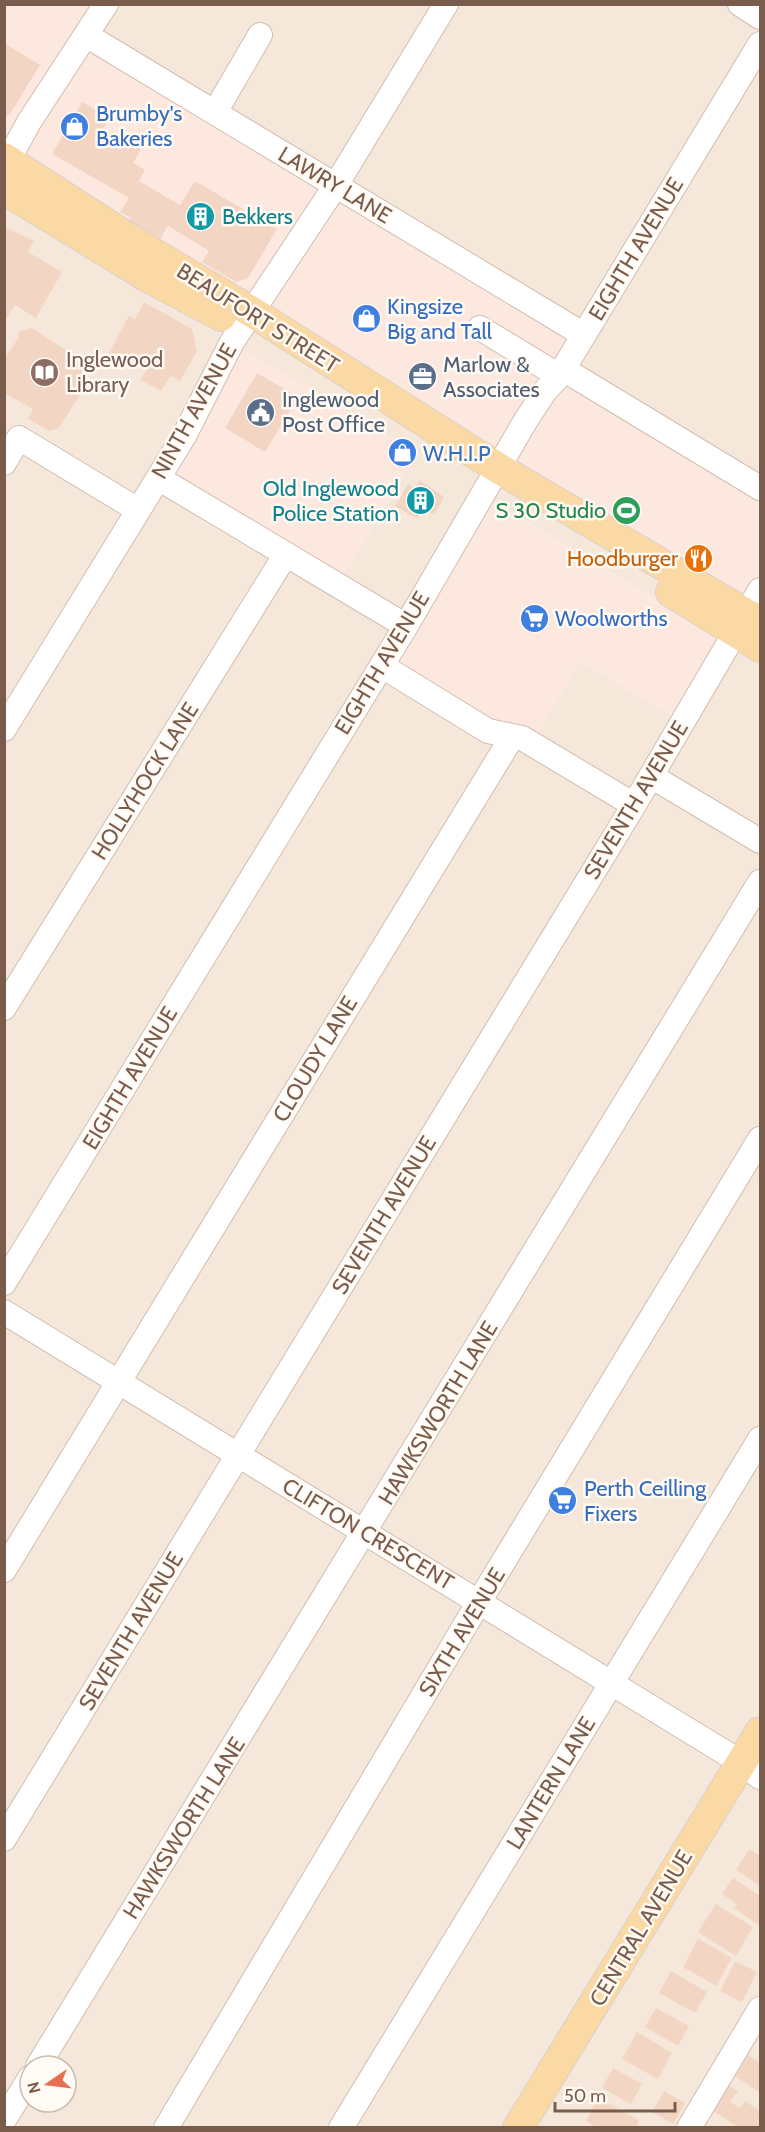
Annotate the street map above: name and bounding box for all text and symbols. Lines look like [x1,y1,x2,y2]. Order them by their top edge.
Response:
place label: Brumby's Bakeries [96,100,182,152]
shop icon: Brumby's Bakeries [59,110,91,142]
street label: LAWRY LANE [273,141,397,229]
street label: EIGHTH AVENUE [583,173,689,325]
building icon: Bekkers [185,200,217,232]
place label: Bekkers [222,203,293,230]
street label: BEAUFORT STREET [172,257,344,379]
place label: Kingsize Big and Tall [387,293,493,345]
shop icon: Kingsize Big and Tall [350,303,382,335]
street label: NINTH AVENUE [146,339,242,483]
place label: Inglewood Library [66,346,163,398]
place label: Marlow & Associates [443,351,540,403]
library icon: Inglewood Library [29,356,61,388]
office icon: Marlow & Associates [406,361,438,393]
place label: Inglewood Post Office [282,386,385,438]
public building icon: Inglewood Post Office [245,396,277,428]
shop icon: W.H.I.P [386,437,418,469]
place label: W.H.I.P [423,440,491,467]
place label: Old Inglewood Police Station [263,475,399,527]
building icon: Old Inglewood Police Station [404,485,436,517]
sports icon: S 30 Studio [611,494,643,526]
place label: S 30 Studio [496,497,606,524]
restaurant icon: Hoodburger [683,542,715,574]
place label: Hoodburger [567,545,678,572]
street label: EIGHTH AVENUE [329,587,435,739]
supermarket icon: Woolworths [518,602,550,634]
place label: Woolworths [555,605,668,632]
street label: HOLLYHOCK LANE [86,697,204,865]
street label: SEVENTH AVENUE [578,716,694,884]
street label: CLOUDY LANE [267,991,363,1127]
street label: EIGHTH AVENUE [77,1002,183,1154]
street label: SEVENTH AVENUE [326,1131,442,1299]
street label: HAWKSWORTH LANE [373,1316,503,1510]
street label: CLIFTON CRESCENT [277,1472,459,1596]
place label: Perth Ceilling Fixers [584,1475,707,1527]
supermarket icon: Perth Ceilling Fixers [547,1485,579,1517]
street label: SEVENTH AVENUE [73,1547,189,1715]
street label: SIXTH AVENUE [413,1563,511,1701]
street label: LANTERN LANE [501,1712,601,1854]
street label: HAWKSWORTH LANE [117,1732,251,1924]
street label: CENTRAL AVENUE [584,1845,698,2011]
north arrow [18,2054,78,2114]
scale bar [555,2075,675,2113]
text: N [23,2080,45,2095]
text: 50 m [564,2085,606,2107]

